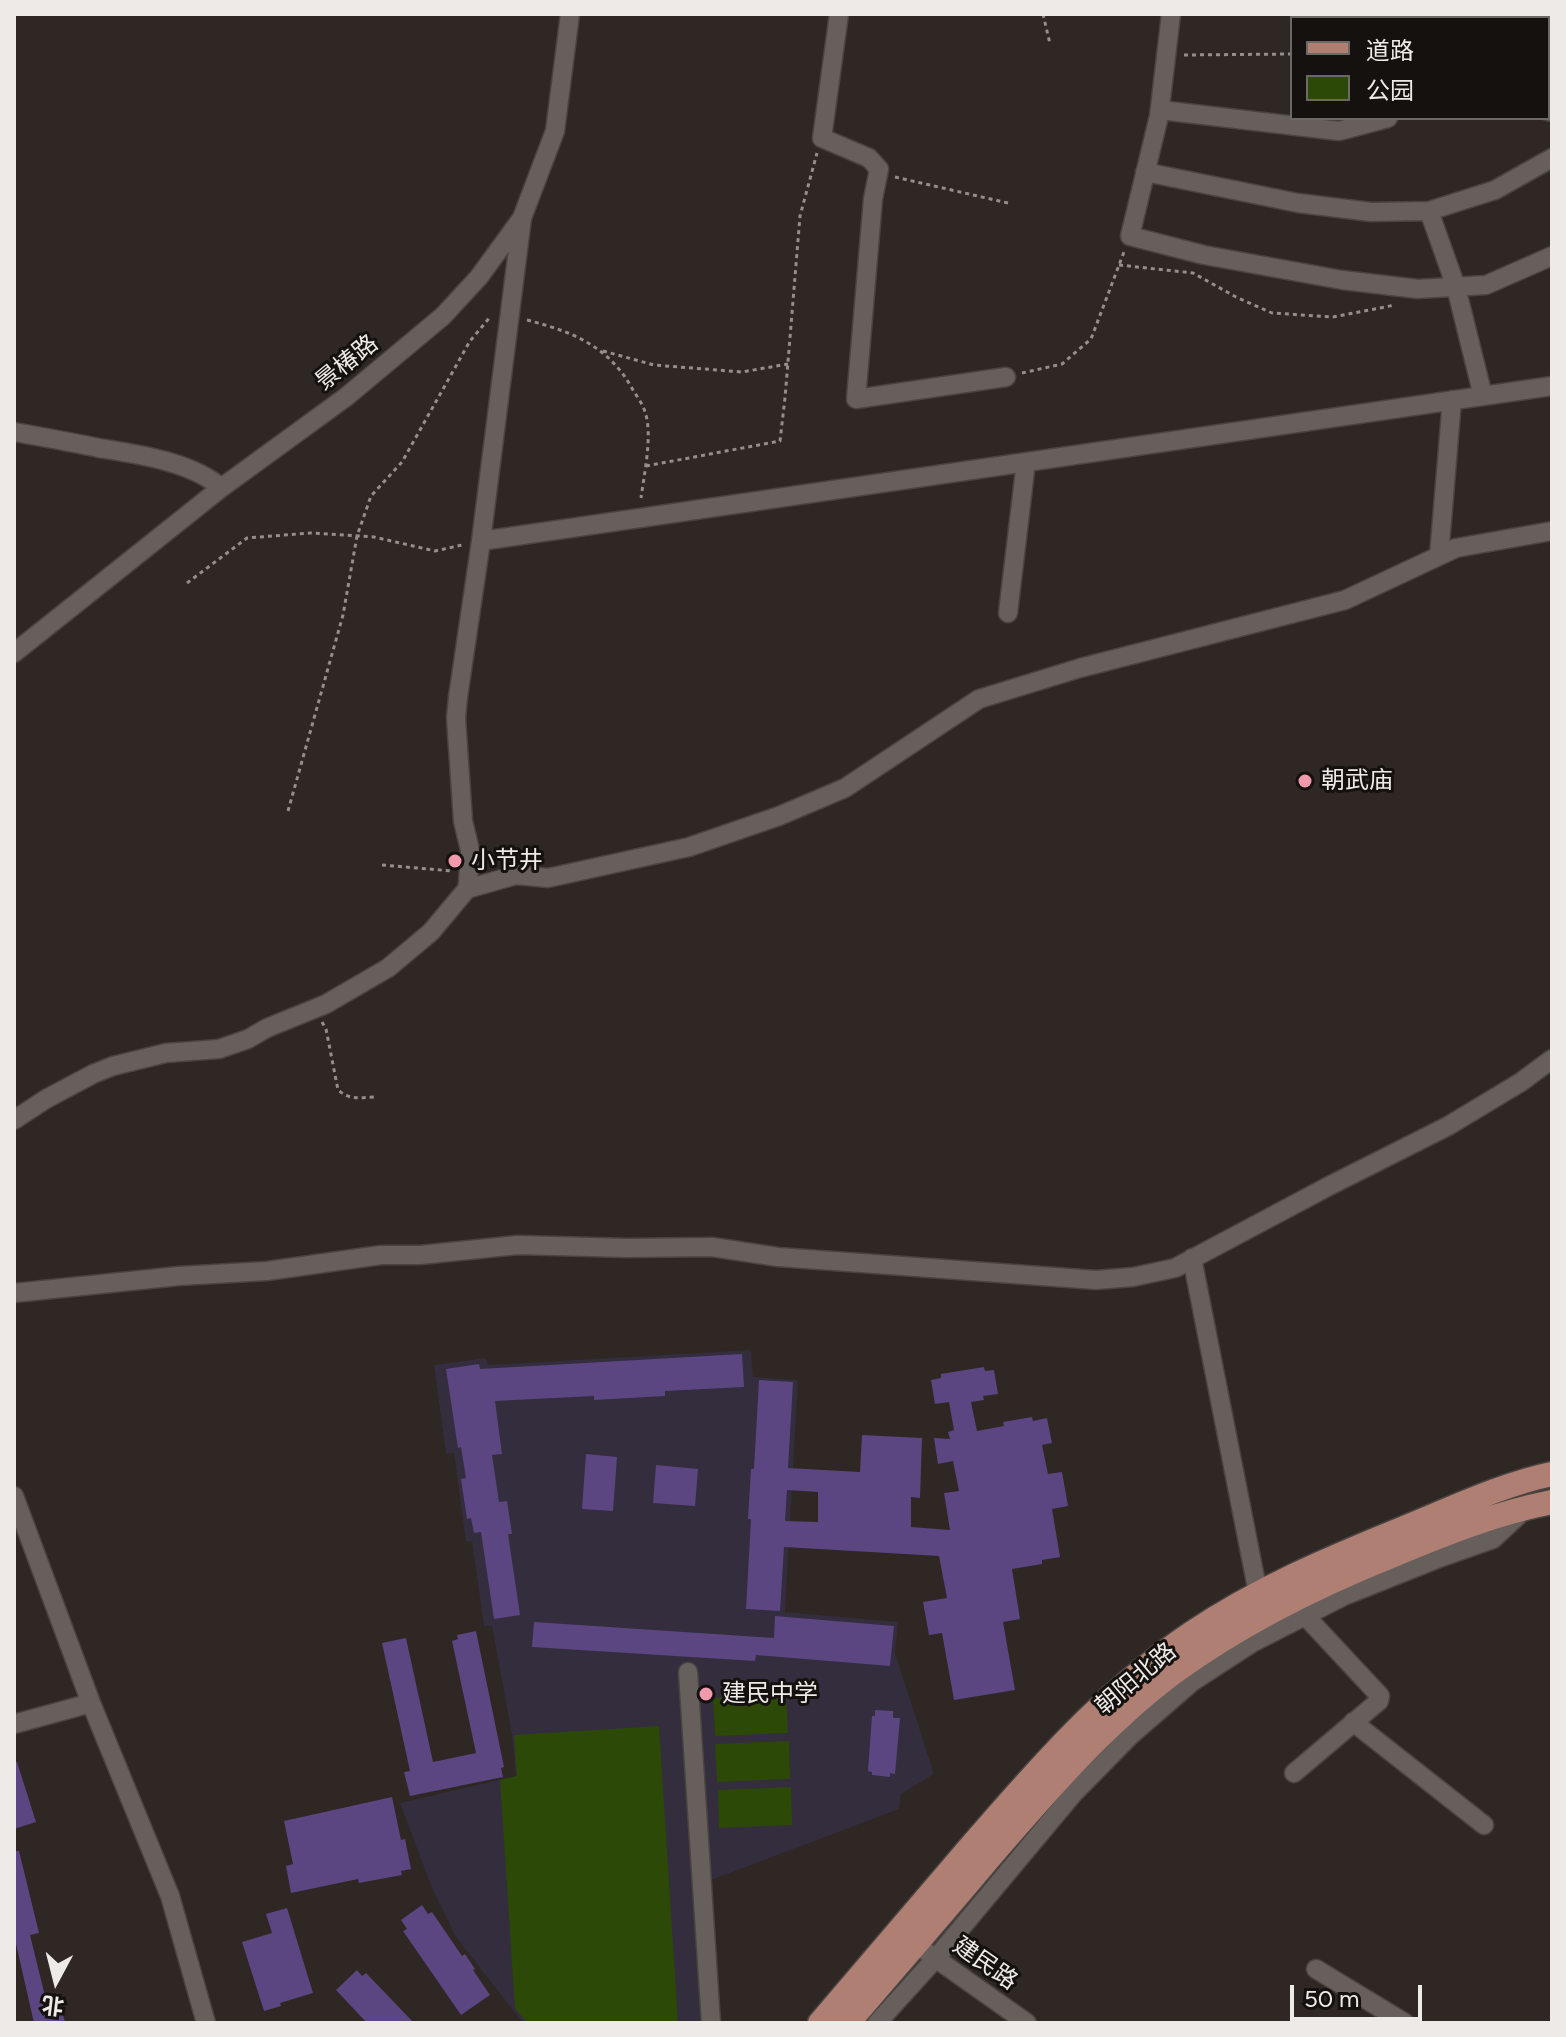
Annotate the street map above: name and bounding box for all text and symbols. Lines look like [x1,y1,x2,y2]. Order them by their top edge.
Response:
legend [1290,16,1550,120]
text: 道路 [1366,36,1414,65]
text: 公园 [1366,76,1414,105]
street label: 景椿路 [310,329,384,397]
place label: 朝武庙 [1321,767,1393,795]
marker: 朝武庙 [1296,772,1314,790]
place label: 小节井 [471,847,543,875]
marker: 小节井 [446,852,464,870]
street label: 朝阳北路 [1090,1637,1182,1721]
place label: 建民中学 [722,1680,818,1708]
marker: 建民中学 [697,1685,715,1703]
street label: 建民路 [947,1932,1023,1996]
north arrow [16,1941,96,2021]
scale bar [1294,1969,1426,2019]
text: 50 m [1304,1984,1360,2013]
text: 北 [40,1991,66,2020]

